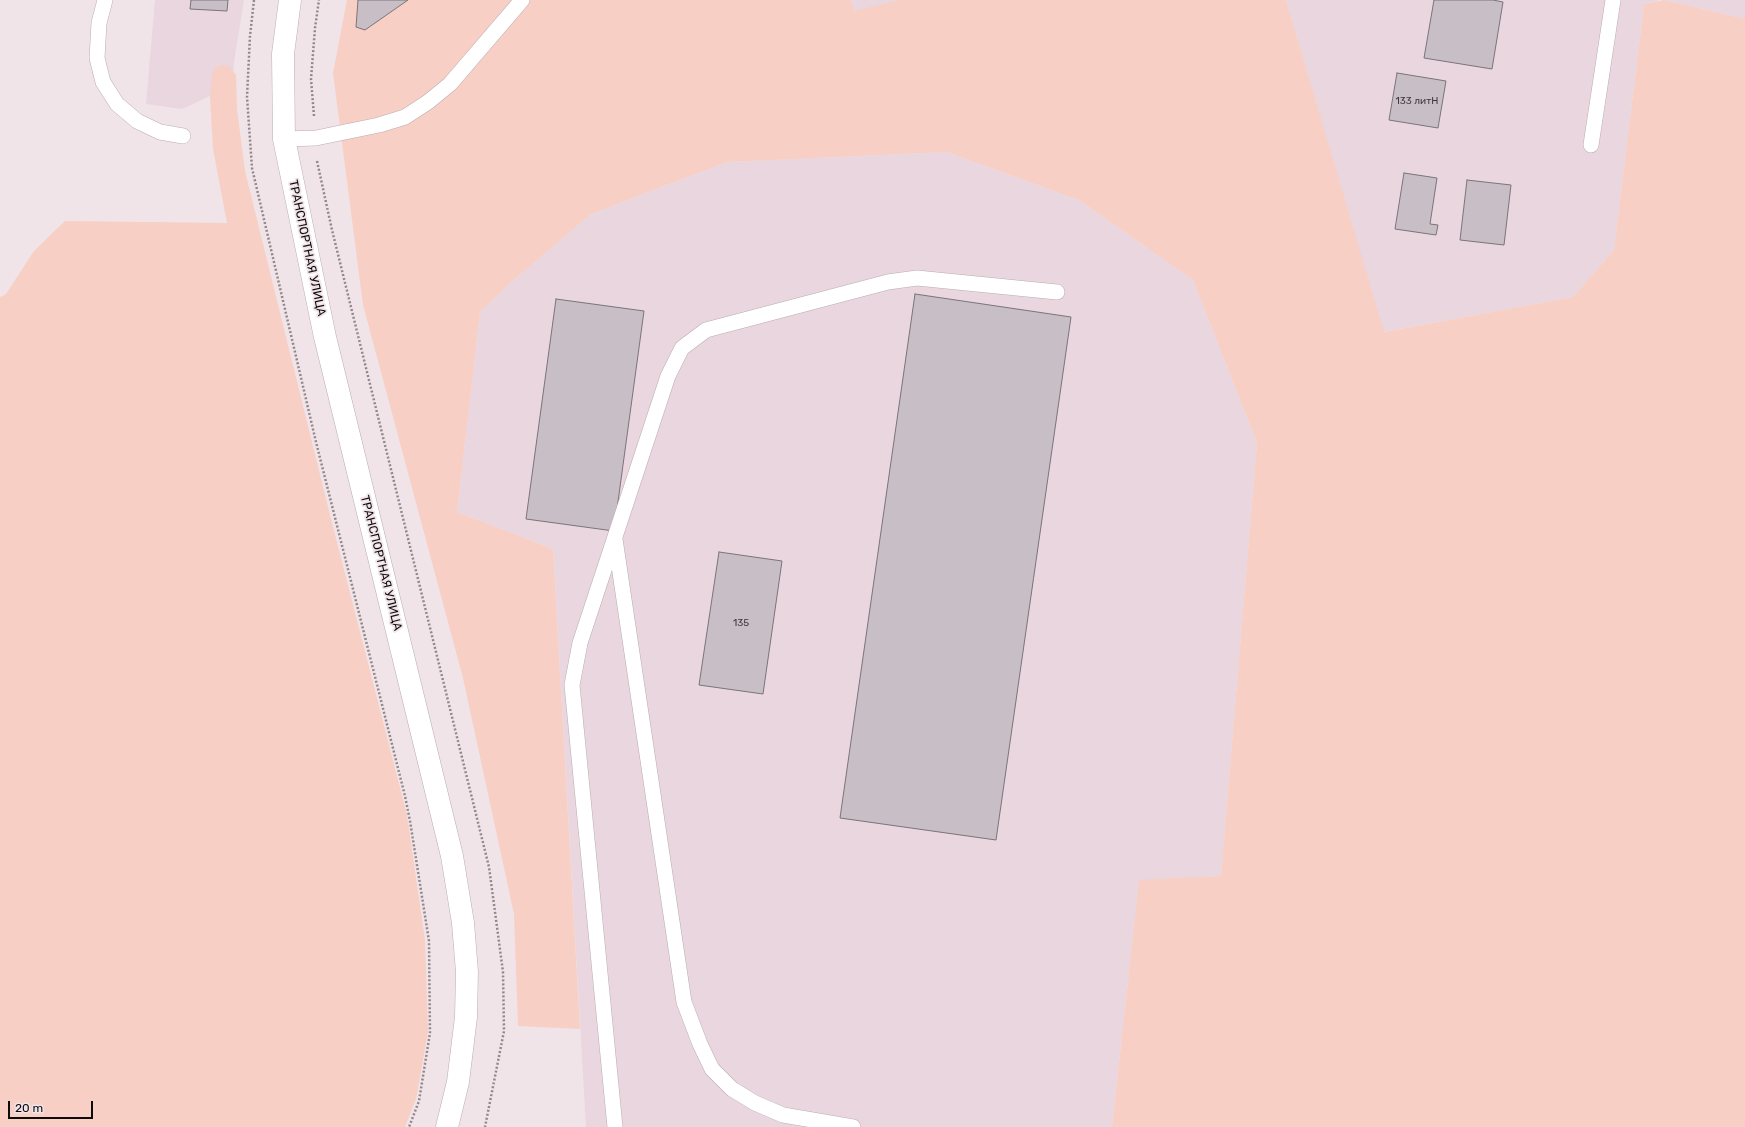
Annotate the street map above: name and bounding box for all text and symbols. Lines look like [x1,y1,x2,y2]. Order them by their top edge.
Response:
house number: 133 литН [1396,95,1438,107]
street label: ТРАНСПОРТНАЯ УЛИЦА [286,179,328,317]
street label: ТРАНСПОРТНАЯ УЛИЦА [357,494,405,632]
house number: 135 [733,617,749,629]
scale bar [10,1093,95,1119]
text: 20 m [15,1101,43,1115]

